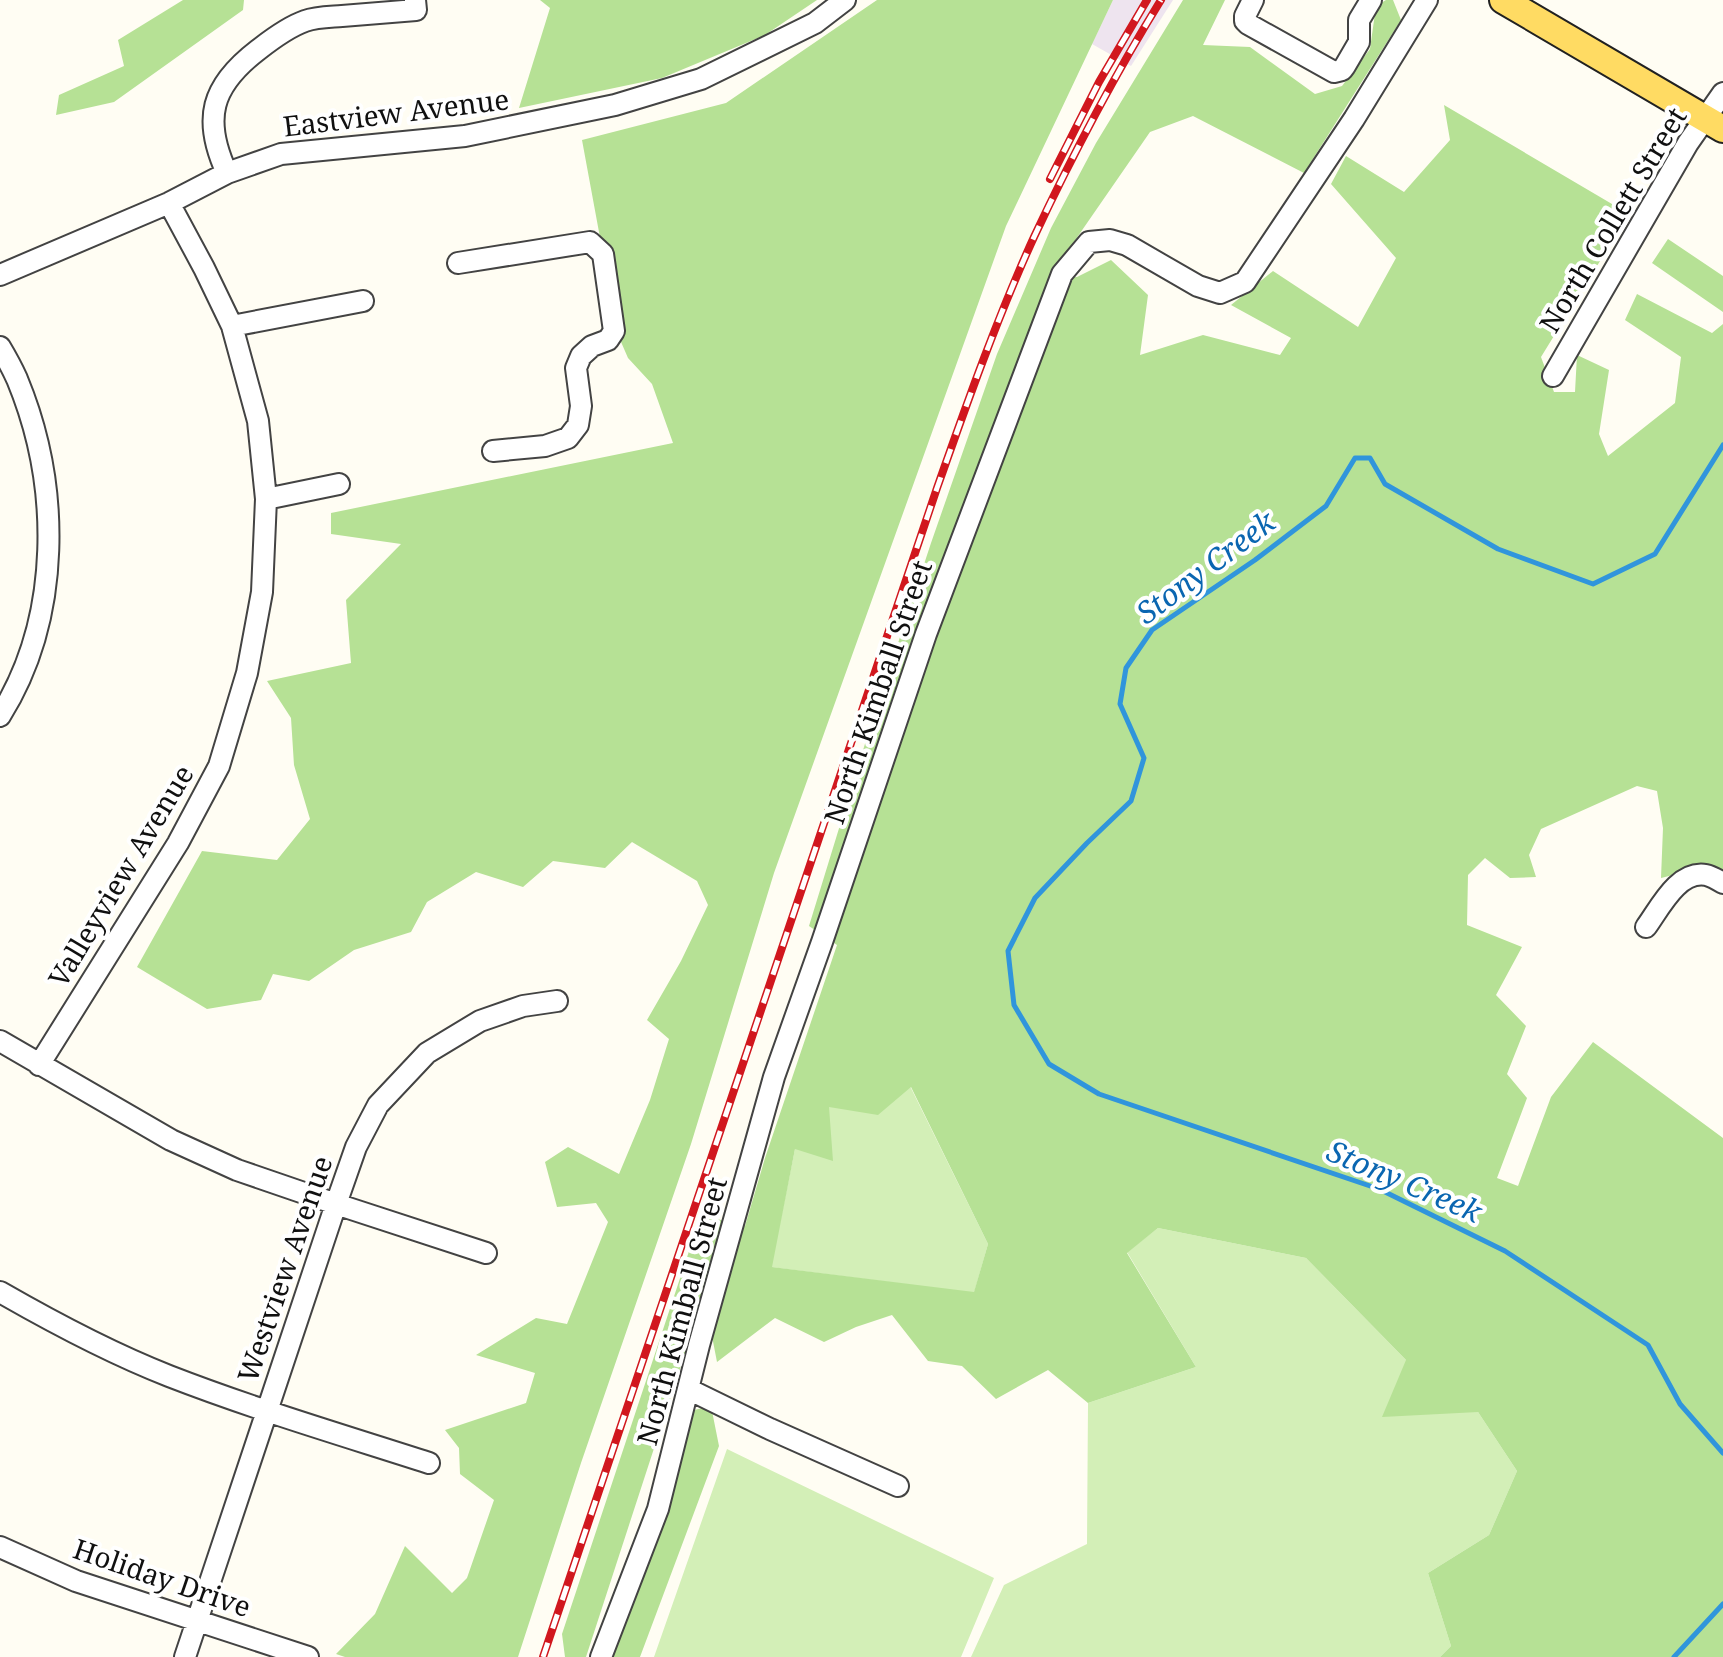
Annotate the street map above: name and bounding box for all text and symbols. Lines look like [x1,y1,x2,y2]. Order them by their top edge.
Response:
street label: Eastview Avenue [281,79,511,145]
street label: North Collett Street [1530,100,1695,339]
water label: Stony Creek [1127,500,1284,633]
street label: North Kimball Street [814,555,940,829]
street label: Valleyview Avenue [39,757,202,994]
water label: Stony Creek [1321,1130,1489,1232]
street label: Westview Avenue [228,1151,341,1387]
street label: North Kimball Street [627,1172,735,1449]
street label: Holiday Drive [69,1529,256,1625]

